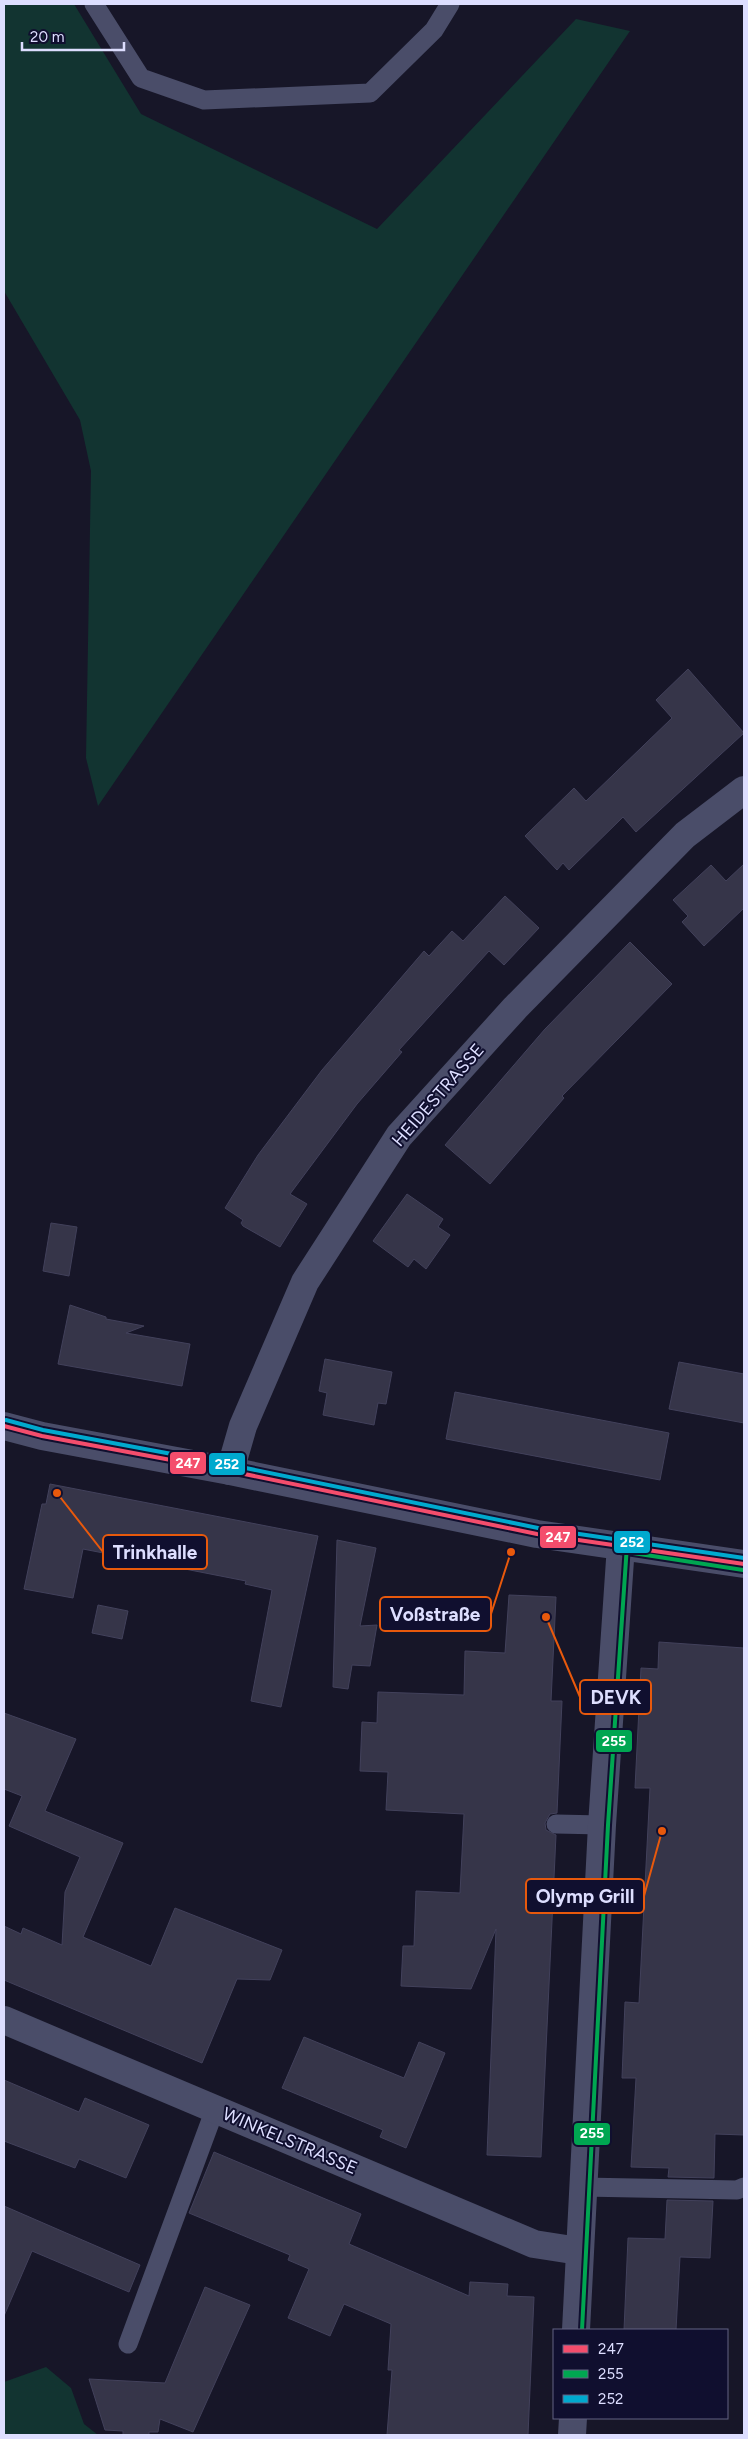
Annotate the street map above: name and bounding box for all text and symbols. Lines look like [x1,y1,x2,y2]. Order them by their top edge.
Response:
scale bar [22,20,125,52]
text: 20 m [30,28,64,46]
street label: HEIDESTRASSE [387,1039,489,1151]
line badge: 247 [169,1451,207,1475]
line badge: 252 [208,1452,246,1476]
text: 247 [176,1455,201,1472]
text: 252 [215,1456,239,1473]
line badge: 247 [539,1525,577,1549]
text: 247 [546,1529,571,1546]
line badge: 252 [613,1530,651,1554]
text: 252 [620,1534,644,1551]
callout: Trinkhalle [103,1535,207,1569]
text: Trinkhalle [113,1541,198,1564]
callout: Voßstraße [380,1597,491,1631]
text: Voßstraße [390,1603,481,1626]
callout: DEVK [580,1680,651,1714]
text: DEVK [591,1686,642,1709]
line badge: 255 [595,1729,633,1753]
text: 255 [602,1733,626,1750]
callout: Olymp Grill [526,1879,644,1913]
text: Olymp Grill [536,1885,634,1908]
street label: WINKELSTRASSE [219,2103,361,2179]
line badge: 255 [573,2122,611,2146]
text: 255 [580,2125,604,2142]
legend [553,2329,728,2419]
text: 247 [598,2340,624,2358]
text: 255 [598,2365,624,2383]
text: 252 [598,2390,623,2408]

